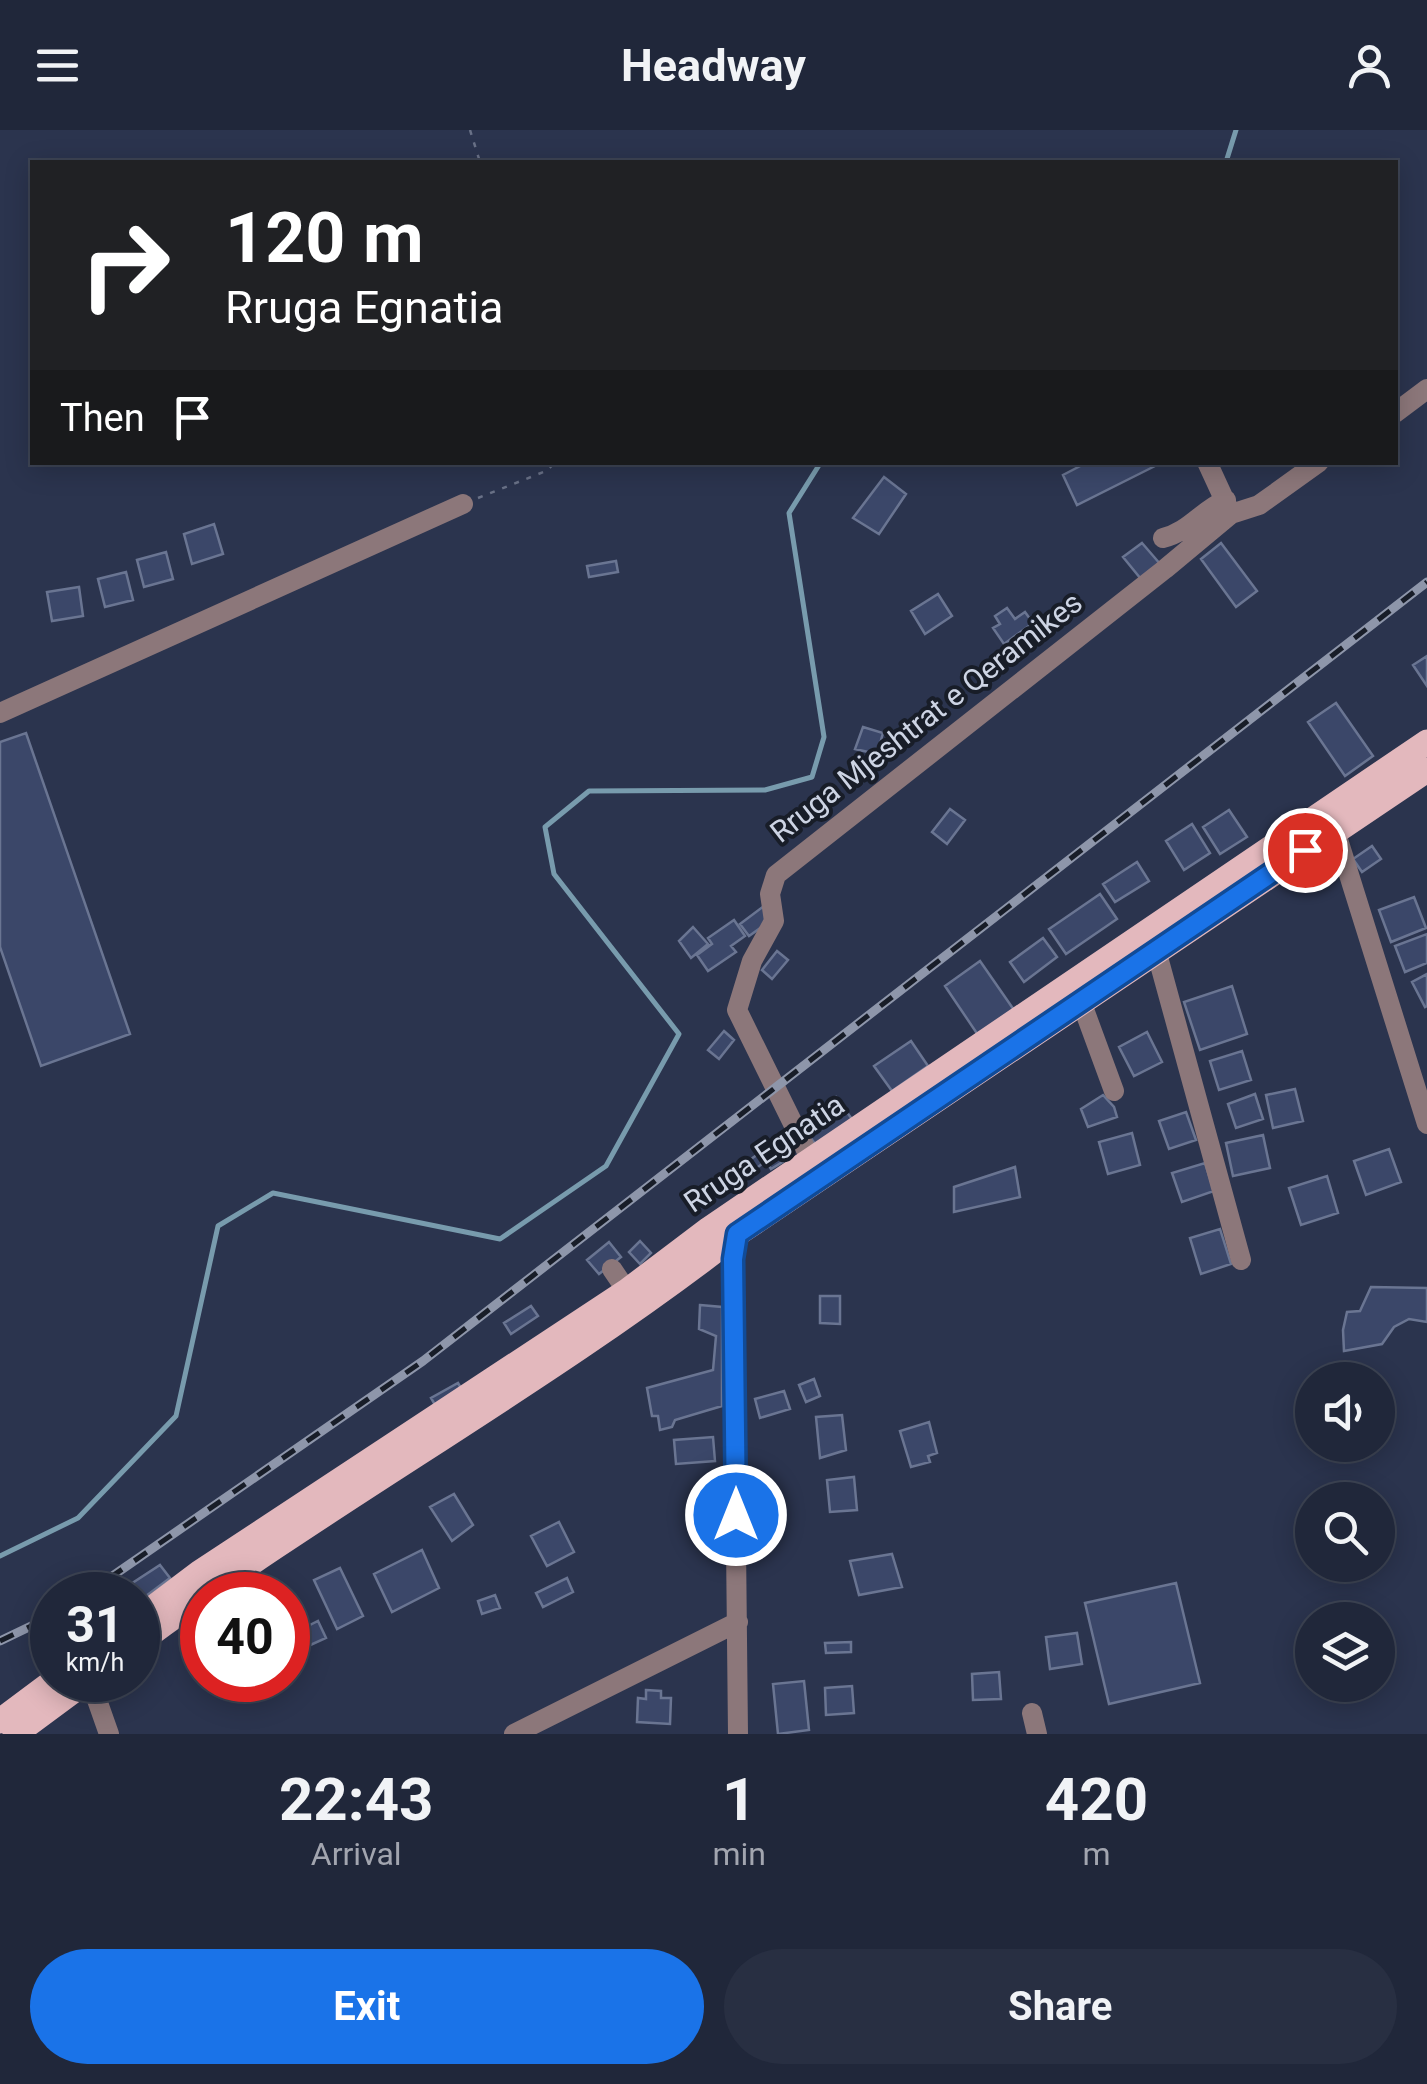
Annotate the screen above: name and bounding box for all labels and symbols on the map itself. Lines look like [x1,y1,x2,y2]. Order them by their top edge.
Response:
street label: Rruga Mjeshtrat e Qeramikes [763,584,1089,850]
pin [1263,808,1348,893]
street label: Rruga Egnatia [677,1087,851,1219]
position arrow [684,1463,788,1567]
speed limit sign: 40 [180,1572,310,1702]

